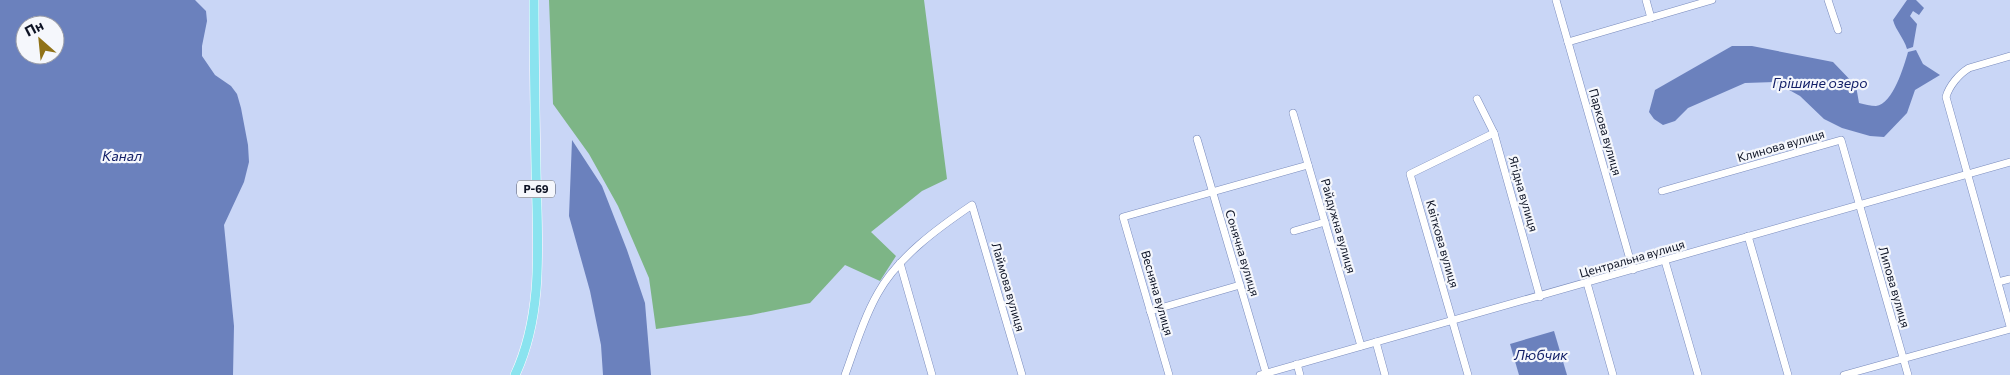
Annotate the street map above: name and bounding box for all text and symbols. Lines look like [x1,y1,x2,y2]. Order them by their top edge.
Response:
north arrow [15,15,65,65]
text: Пн [22,16,46,40]
water label: Грішине озеро [1772,74,1868,91]
street label: Паркова вулиця [1587,87,1625,177]
street label: Клинова вулиця [1736,126,1826,164]
water label: Канал [102,147,142,164]
street label: Ягідна вулиця [1506,154,1541,233]
street label: Райдужна вулиця [1319,177,1359,275]
road number: Р-69 [517,180,555,198]
street label: Квіткова вулиця [1424,198,1462,289]
street label: Сонячна вулиця [1223,208,1263,298]
street label: Центральна вулиця [1577,236,1686,280]
street label: Лаймова вулиця [990,241,1028,333]
street label: Липова вулиця [1877,244,1913,329]
street label: Весняна вулиця [1139,249,1177,337]
water label: Любчик [1513,346,1568,363]

